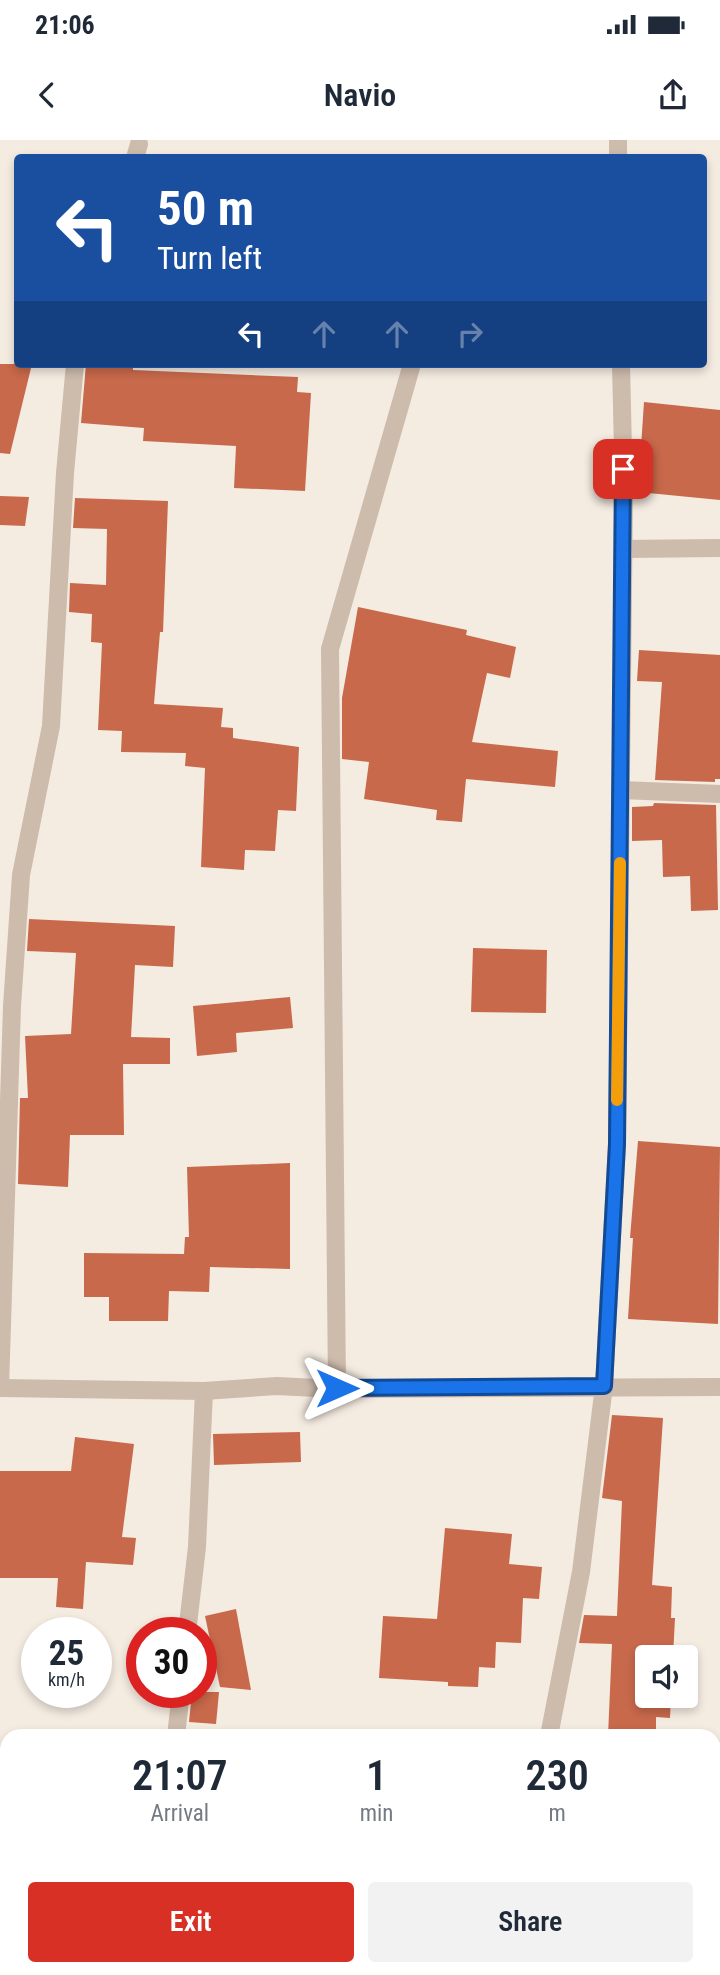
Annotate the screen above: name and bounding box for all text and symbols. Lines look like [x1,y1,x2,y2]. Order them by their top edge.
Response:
text: 21:06 [35,10,95,40]
icon: back [28,76,66,114]
text: Navio [324,76,396,114]
icon: share [654,76,692,114]
text: 50 m [157,180,254,237]
icon: left [42,182,133,273]
text: Turn left [157,239,262,277]
icon: left [232,315,270,353]
icon: ahead [305,315,343,353]
icon: ahead [378,315,416,353]
icon: right [451,315,489,353]
pin [593,439,653,499]
icon: arrive [604,450,642,488]
position arrow [300,1351,374,1425]
speed limit sign: 30 [126,1617,217,1708]
text: 25 [49,1633,84,1674]
map controls [635,1645,698,1708]
button: sound [635,1645,698,1708]
text: km/h [48,1669,85,1690]
text: 21:07 [132,1751,228,1800]
text: 1 [366,1751,387,1800]
text: 230 [526,1751,589,1800]
text: Arrival [151,1800,209,1827]
text: min [360,1800,393,1827]
text: m [549,1800,566,1827]
button: Exit [28,1882,354,1962]
button: Share [368,1882,693,1962]

